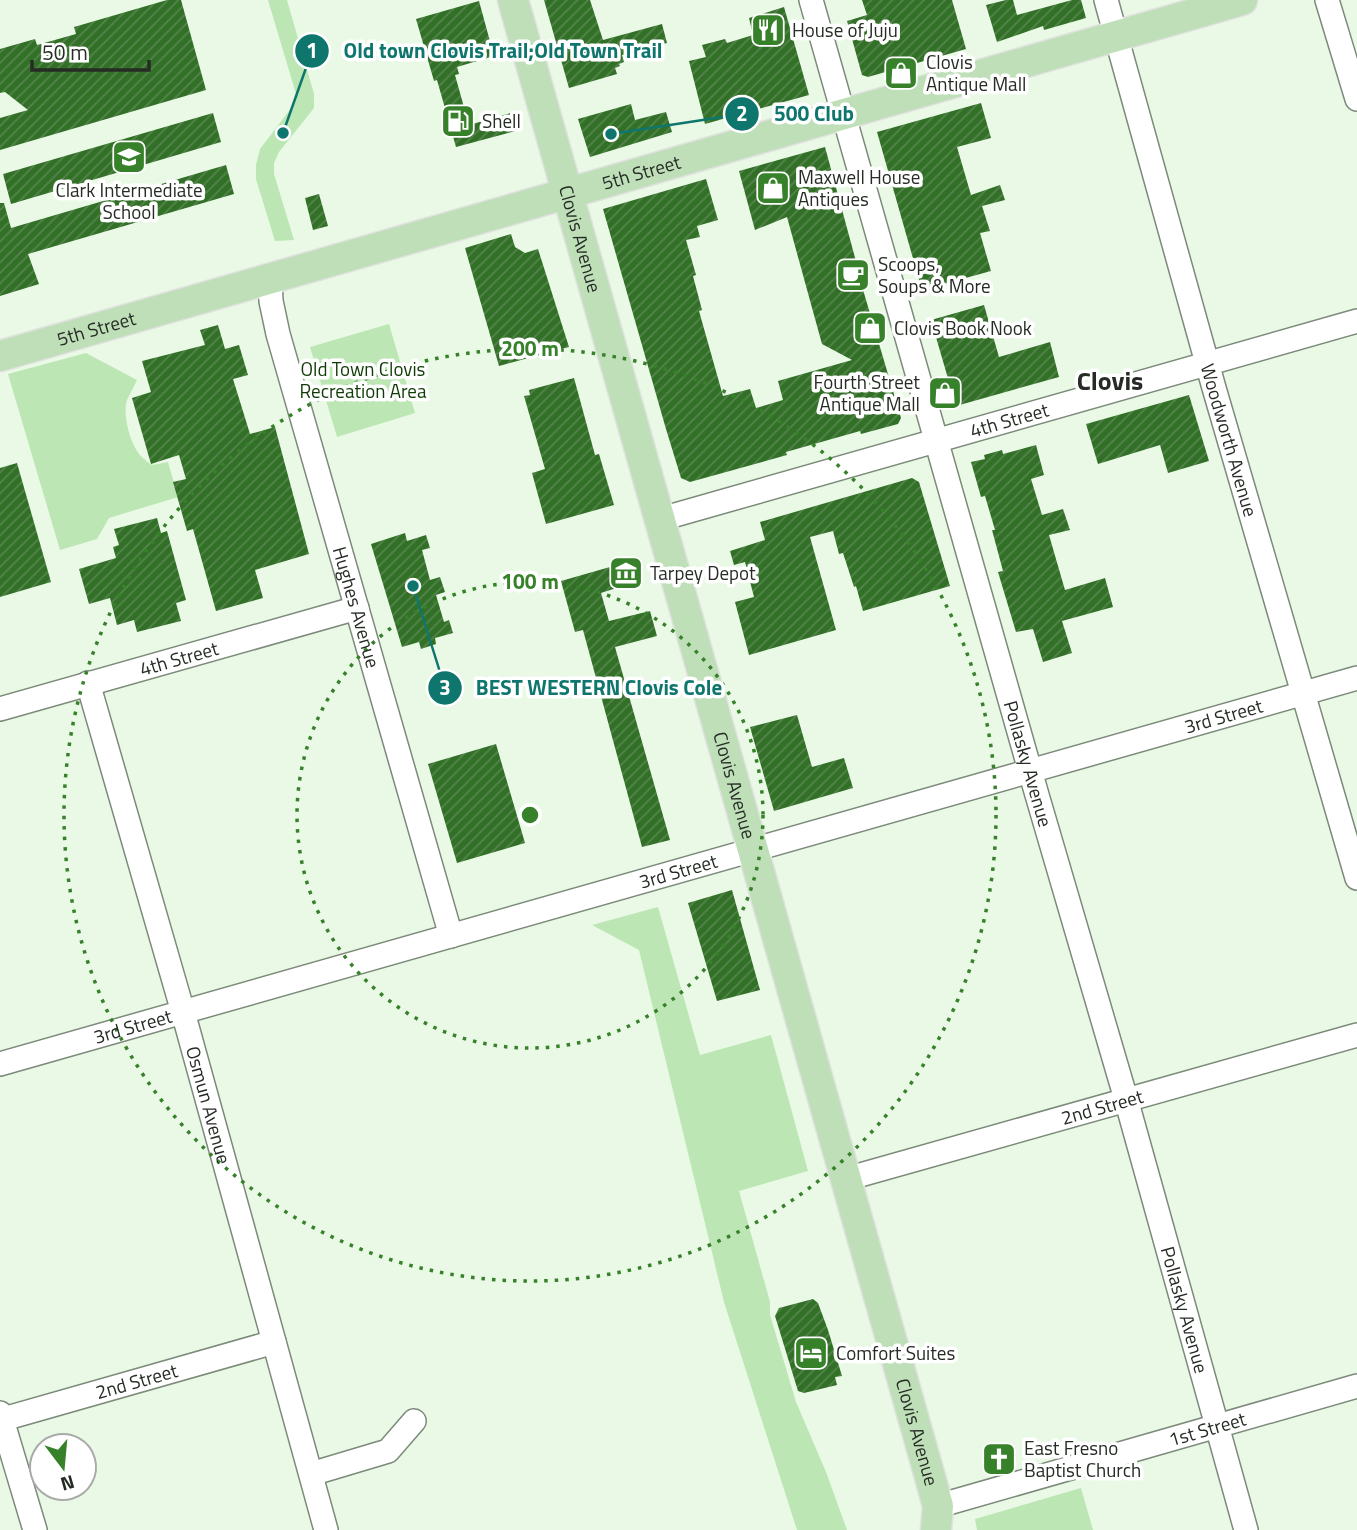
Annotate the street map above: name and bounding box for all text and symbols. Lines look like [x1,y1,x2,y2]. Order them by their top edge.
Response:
restaurant icon: House of Juju [749,11,787,49]
place label: House of Juju [792,15,898,44]
scale bar [32,28,149,72]
callout: Old town Clovis Trail;Old Town Trail [295,30,677,72]
text: 1 [306,34,318,66]
text: Old town Clovis Trail;Old Town Trail [343,34,663,66]
text: 50 m [42,36,88,68]
place label: Clovis Antique Mall [926,47,1026,98]
shop icon: Clovis Antique Mall [882,54,920,92]
callout: 500 Club [725,93,868,135]
text: 2 [736,97,748,129]
text: 500 Club [774,97,854,129]
fuel station icon: Shell [439,102,477,140]
place label: Shell [482,106,521,135]
school or university icon: Clark Intermediate School [110,138,148,176]
street label: 5th Street [598,147,684,197]
place label: Maxwell House Antiques [798,162,920,213]
shop icon: Maxwell House Antiques [754,169,792,207]
place label: Clark Intermediate School [55,175,203,226]
street label: Clovis Avenue [552,181,610,296]
place label: Scoops, Soups & More [878,249,991,300]
cafe icon: Scoops, Soups & More [834,256,872,294]
street label: 5th Street [53,303,139,353]
shop icon: Clovis Book Nook [851,309,889,347]
place label: Clovis Book Nook [894,313,1032,342]
text: 200 m [501,332,559,364]
park label: Old Town Clovis Recreation Area [300,354,427,405]
street label: Woodworth Avenue [1194,360,1266,520]
district label: Clovis [1077,361,1143,400]
place label: Fourth Street Antique Mall [814,367,920,418]
shop icon: Fourth Street Antique Mall [926,374,964,412]
street label: 4th Street [966,394,1052,444]
street label: Hughes Avenue [326,543,388,671]
museum icon: Tarpey Depot [607,554,645,592]
place label: Tarpey Depot [650,558,756,587]
text: 100 m [501,565,559,597]
street label: 4th Street [136,633,222,683]
callout: BEST WESTERN Clovis Cole [427,667,736,709]
text: 3 [439,671,451,703]
text: BEST WESTERN Clovis Cole [476,671,722,703]
street label: 3rd Street [1181,690,1266,740]
street label: Pollasky Avenue [997,697,1061,830]
street label: Clovis Avenue [706,728,764,842]
centre of rings [518,803,542,827]
street label: 3rd Street [635,846,721,896]
street label: 3rd Street [90,1001,175,1051]
street label: Osmun Avenue [179,1043,239,1167]
street label: 2nd Street [1057,1081,1147,1132]
street label: Pollasky Avenue [1154,1243,1217,1376]
hotel icon: Comfort Suites [792,1334,830,1372]
place label: Comfort Suites [836,1338,955,1367]
street label: 2nd Street [92,1355,181,1406]
street label: Clovis Avenue [889,1375,947,1489]
street label: 1st Street [1165,1403,1250,1453]
north arrow [28,1432,98,1502]
place label: East Fresno Baptist Church [1024,1433,1141,1484]
church icon: East Fresno Baptist Church [980,1440,1018,1478]
text: N [57,1468,78,1500]

